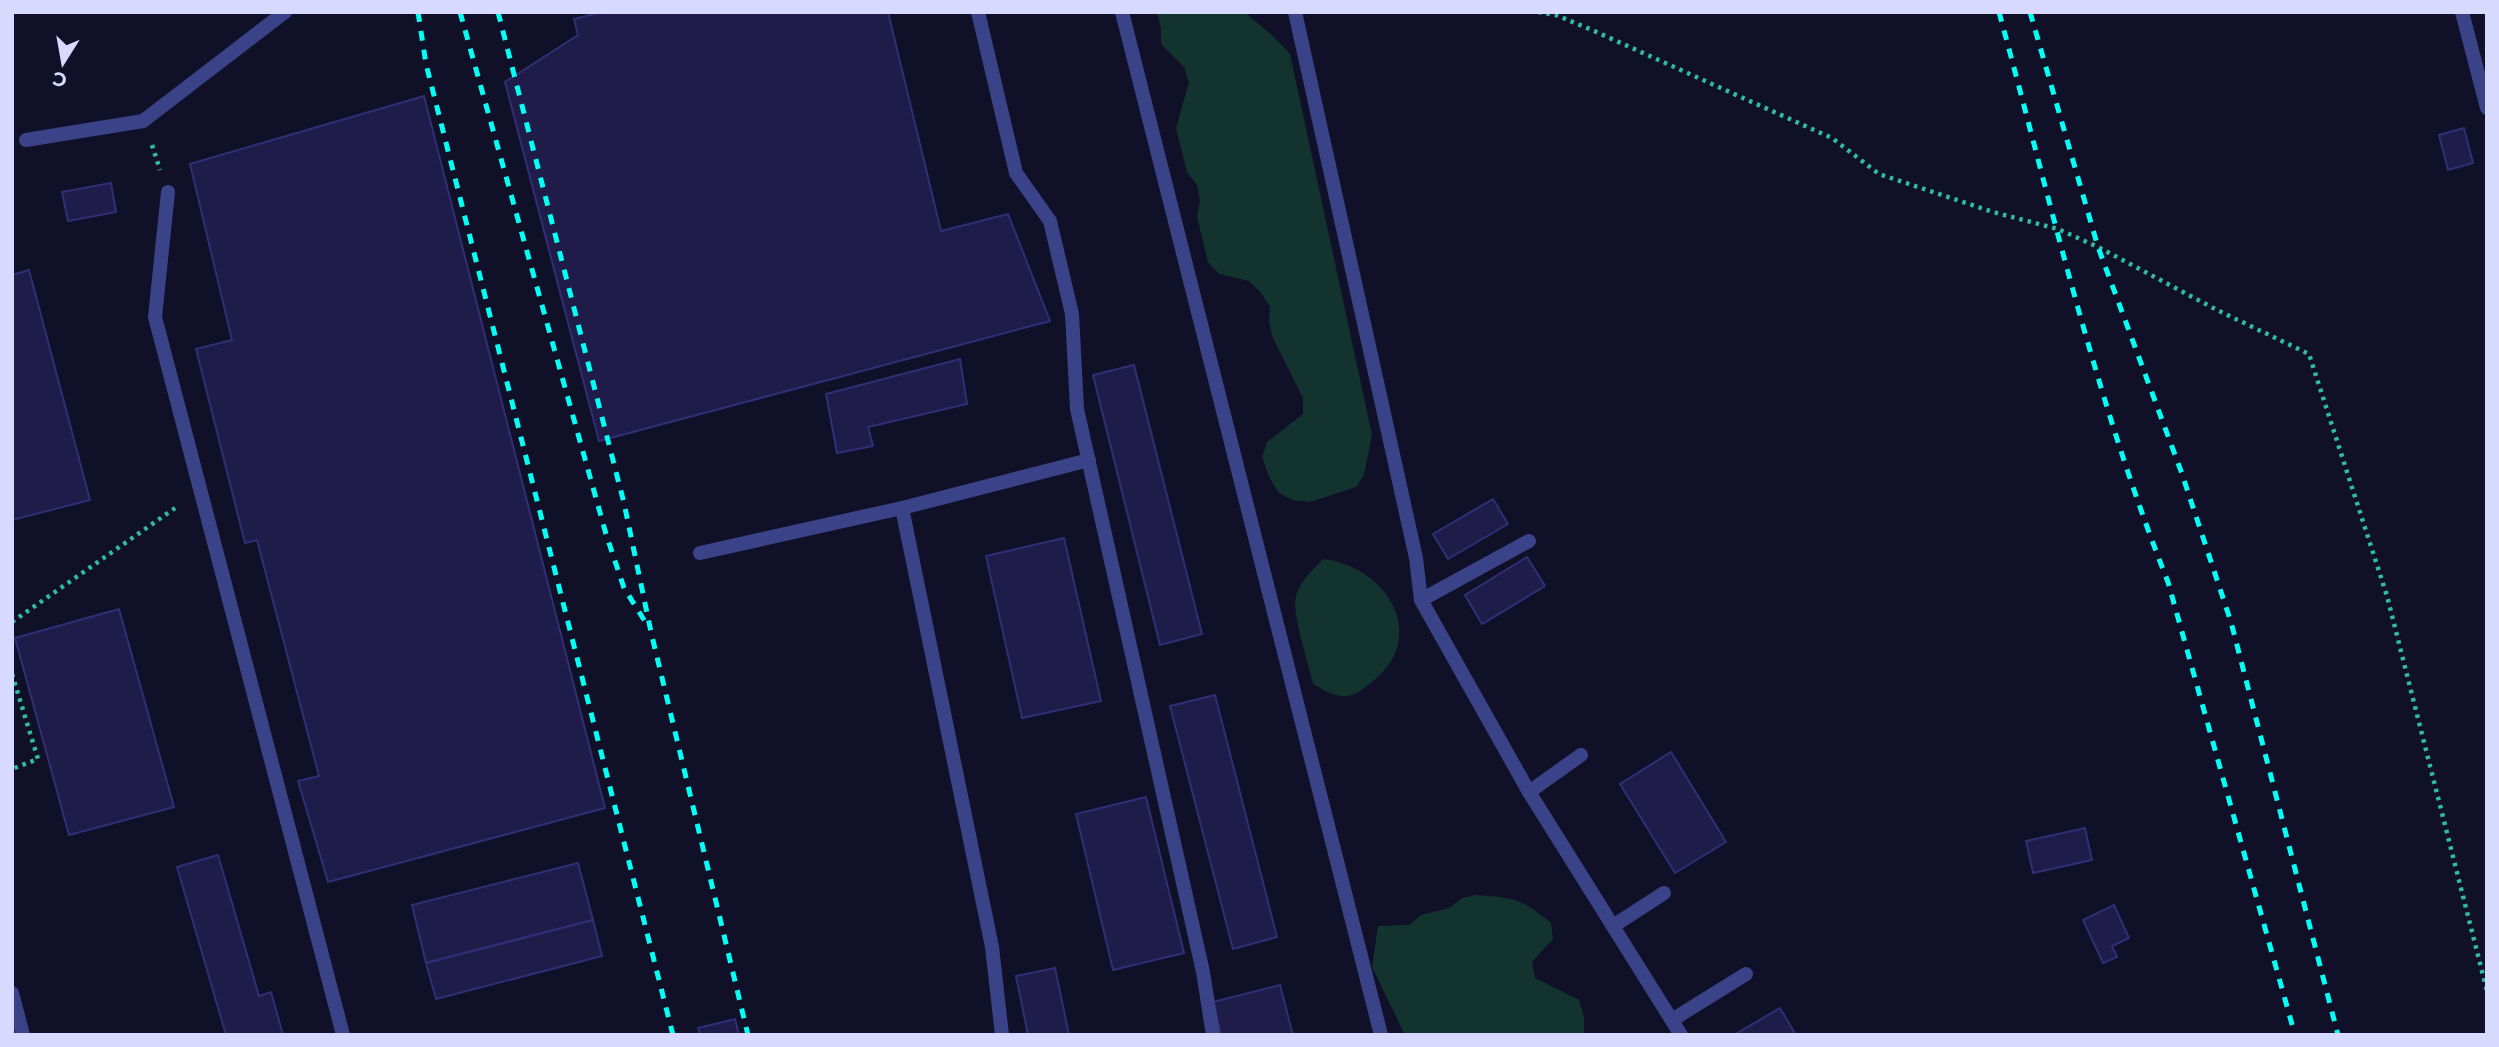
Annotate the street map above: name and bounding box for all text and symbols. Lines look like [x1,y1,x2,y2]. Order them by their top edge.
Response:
north arrow [28,28,98,98]
text: С [51,67,69,92]

